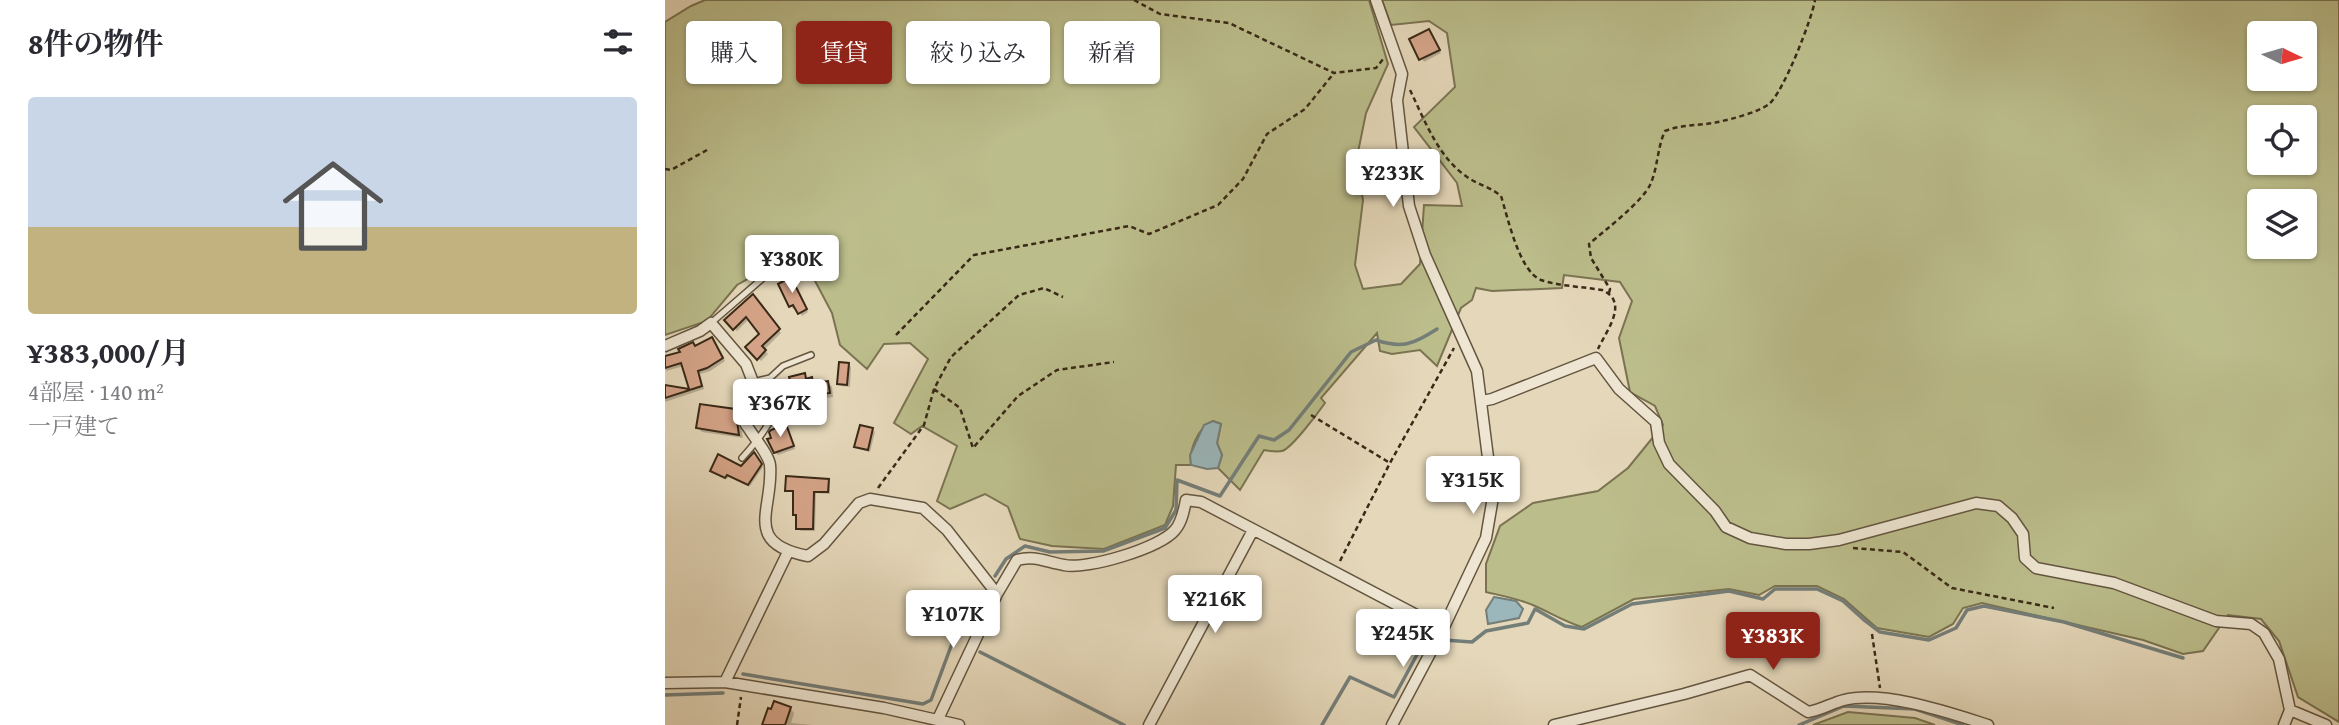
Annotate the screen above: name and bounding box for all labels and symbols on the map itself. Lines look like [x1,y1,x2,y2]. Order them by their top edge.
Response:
north arrow [2247,21,2317,91]
pin: ¥233K [1344,150,1442,209]
pin: ¥380K [743,236,841,295]
pin: ¥367K [731,380,829,439]
pin: ¥315K [1424,456,1522,516]
pin: ¥216K [1166,576,1264,635]
pin: ¥107K [904,590,1002,650]
pin: ¥245K [1354,610,1452,669]
pin: ¥383K [1724,612,1822,672]

